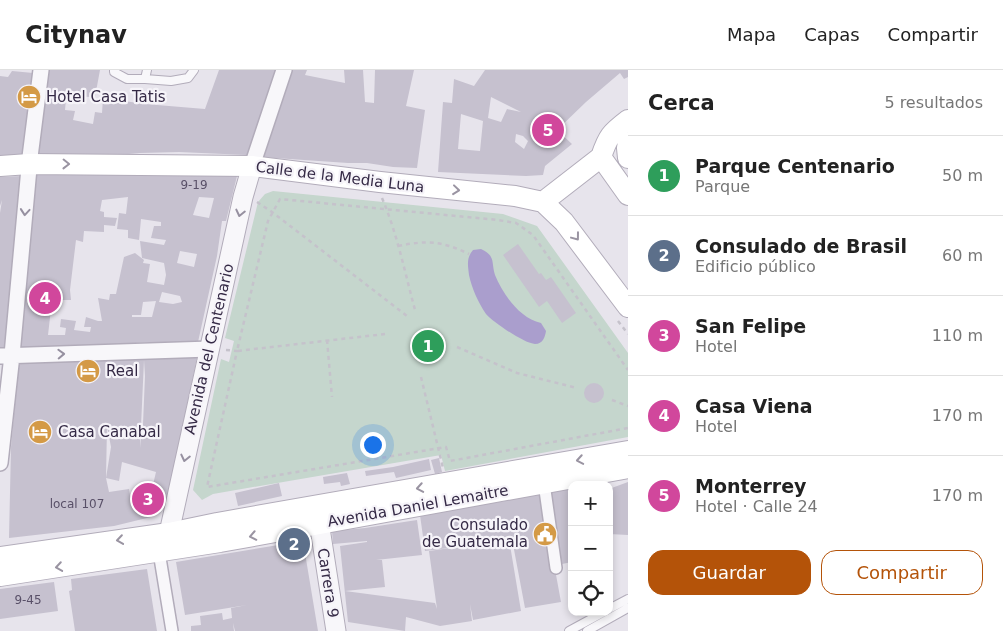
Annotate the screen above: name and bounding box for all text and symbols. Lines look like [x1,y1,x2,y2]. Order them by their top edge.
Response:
text: Citynav [25,21,127,49]
text: Mapa [727,24,776,45]
text: Capas [804,24,860,45]
text: Compartir [888,24,978,45]
hotel icon: Hotel Casa Tatis [16,84,42,110]
place label: Hotel Casa Tatis [46,88,166,106]
text: Cerca [648,91,715,115]
text: 5 resultados [884,93,983,112]
pin: 5 [532,111,564,149]
text: Parque Centenario [695,155,895,177]
street label: Calle de la Media Luna [255,158,425,196]
one-way arrow [62,159,70,169]
text: 1 [658,166,670,185]
text: 50 m [942,166,983,185]
text: Parque [695,177,750,196]
house number: 9-19 [180,178,208,192]
one-way arrow [453,184,461,195]
one-way arrow [19,208,30,216]
one-way arrow [235,209,245,218]
one-way arrow [570,231,578,240]
text: Consulado de Brasil [695,235,907,257]
text: 2 [658,246,670,265]
text: 60 m [942,246,983,265]
text: Edificio público [695,257,816,276]
street label: Avenida del Centenario [181,262,237,436]
pin: 4 [29,279,61,317]
text: San Felipe [695,315,806,337]
text: 3 [658,326,670,345]
text: 110 m [932,326,983,345]
pin: 1 [412,327,444,365]
text: Hotel [695,337,737,356]
one-way arrow [57,348,65,359]
hotel icon: Real [75,358,101,384]
place label: Real [106,362,138,380]
text: Casa Viena [695,395,813,417]
text: 4 [658,406,670,425]
text: 170 m [932,406,983,425]
text: Hotel [695,417,737,436]
hotel icon: Casa Canabal [27,419,53,445]
place label: Casa Canabal [58,423,161,441]
your location [360,432,386,458]
one-way arrow [180,453,191,462]
one-way arrow [576,454,584,464]
text: Monterrey [695,475,806,497]
pin: 3 [132,480,164,518]
street label: Avenida Daniel Lemaitre [326,481,510,531]
map controls [568,481,613,616]
button: + [568,481,613,526]
one-way arrow [416,482,424,492]
text: 5 [658,486,670,505]
text: 170 m [932,486,983,505]
house number: local 107 [50,497,104,511]
text: Hotel · Calle 24 [695,497,818,516]
place label: Consulado de Guatemala [422,516,528,551]
public building icon: Consulado de Guatemala [532,521,558,547]
pin: 2 [278,525,310,563]
button: − [568,526,613,571]
one-way arrow [249,530,257,541]
one-way arrow [116,534,124,545]
street label: Carrera 9 [314,547,342,619]
button: Guardar [648,550,811,595]
button: Compartir [821,550,983,595]
one-way arrow [55,561,64,571]
button: locate [568,571,613,616]
house number: 9-45 [14,593,42,607]

